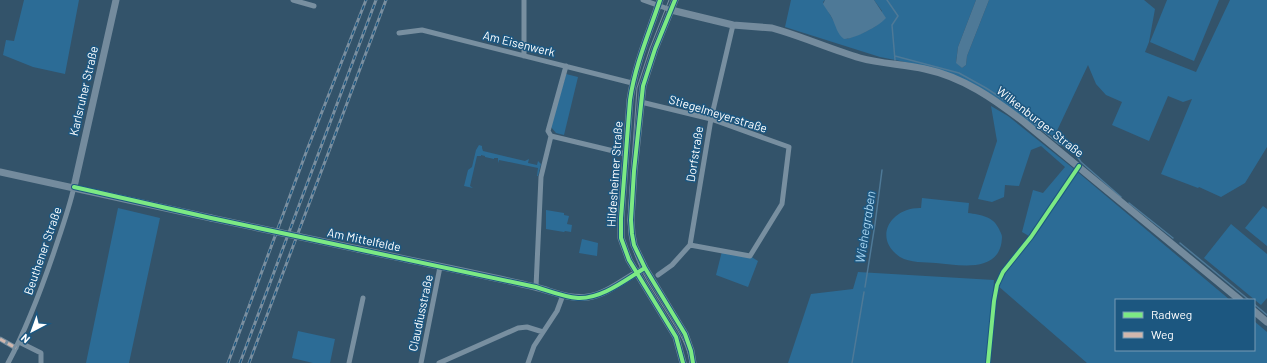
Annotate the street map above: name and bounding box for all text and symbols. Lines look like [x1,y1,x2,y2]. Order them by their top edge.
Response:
street label: Am Eisenwerk [482,27,557,59]
street label: Karlsruher Straße [66,45,100,137]
street label: Wilkenburger Straße [994,83,1087,160]
street label: Stiegelmeyerstraße [667,91,769,135]
street label: Hildesheimer Straße [603,121,625,227]
street label: Dorfstraße [683,125,705,183]
water label: Wiehegraben [851,190,879,264]
street label: Beuthener Straße [20,205,64,296]
street label: Am Mittelfelde [326,224,402,254]
street label: Claudiusstraße [405,273,435,352]
legend [1115,299,1255,351]
text: Radweg [1151,307,1192,321]
north arrow [12,311,52,351]
text: Weg [1151,327,1174,341]
text: N [18,332,32,346]

